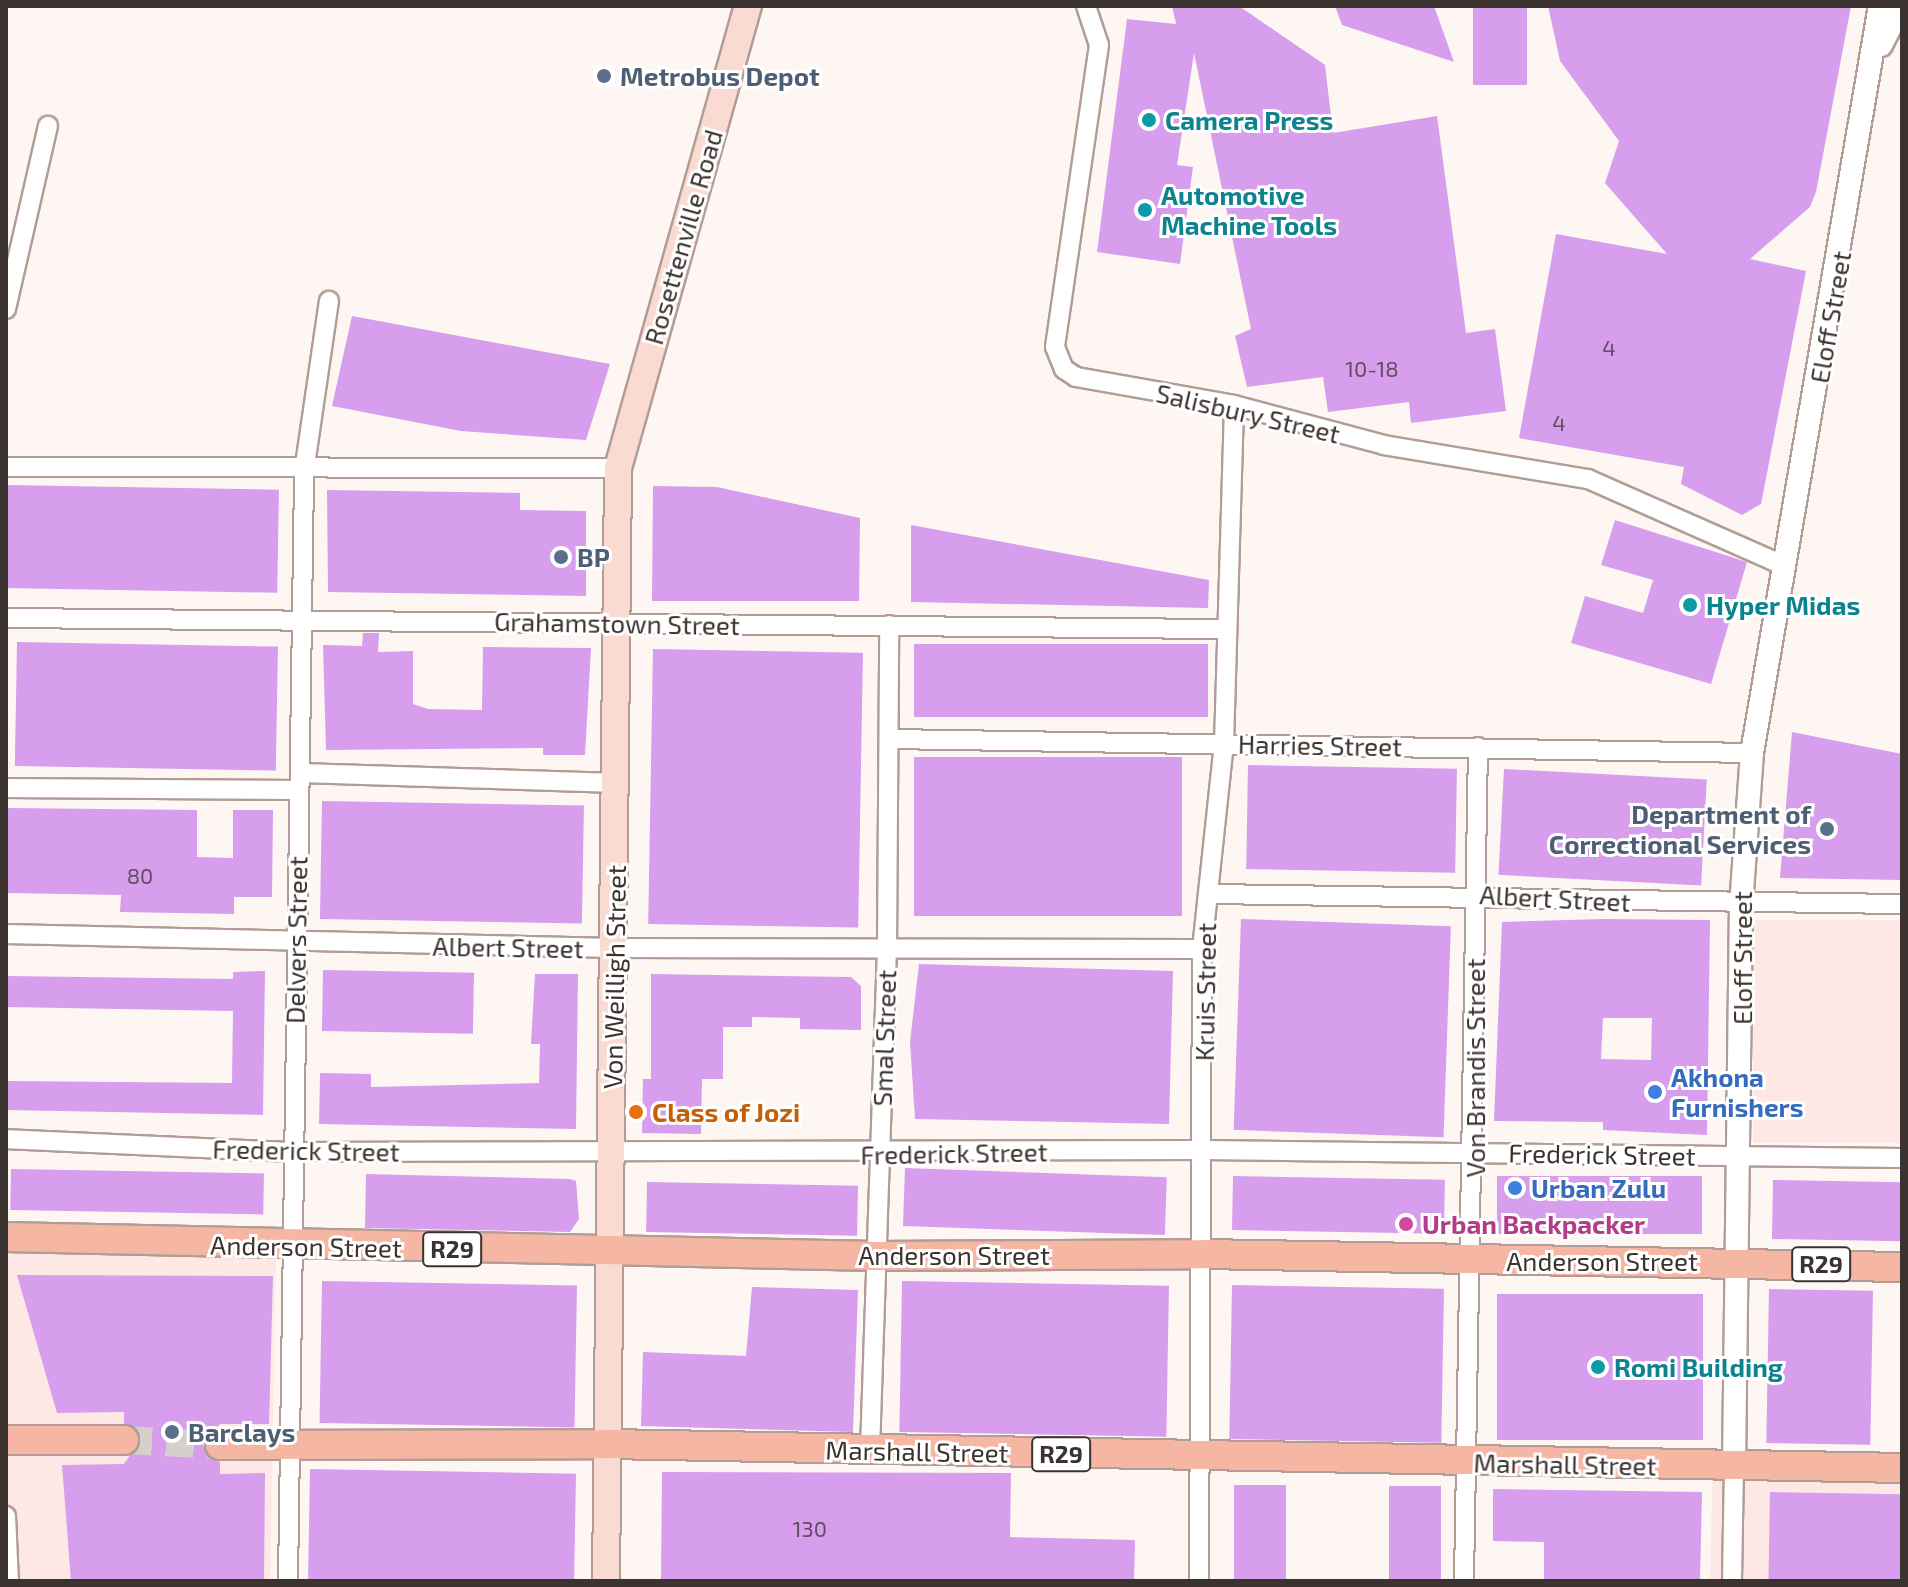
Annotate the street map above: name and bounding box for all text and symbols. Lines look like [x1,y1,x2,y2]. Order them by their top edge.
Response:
place label: Metrobus Depot [620,60,820,92]
marker: Metrobus Depot [595,67,613,85]
place label: Camera Press [1165,104,1333,136]
marker: Camera Press [1140,111,1158,129]
street label: Rosettenville Road [637,126,729,348]
place label: Automotive Machine Tools [1161,179,1338,240]
marker: Automotive Machine Tools [1136,201,1154,219]
street label: Eloff Street [1803,249,1857,385]
house number: 4 [1602,335,1616,361]
house number: 10-18 [1345,356,1399,382]
street label: Salisbury Street [1153,377,1343,449]
house number: 4 [1552,410,1566,436]
place label: BP [577,541,610,573]
marker: BP [552,548,570,566]
place label: Hyper Midas [1706,589,1861,621]
marker: Hyper Midas [1681,596,1699,614]
street label: Grahamstown Street [494,605,740,641]
street label: Harries Street [1238,728,1402,762]
place label: Department of Correctional Services [1548,798,1811,860]
marker: Department of Correctional Services [1818,820,1836,838]
street label: Delvers Street [279,856,313,1024]
house number: 80 [127,863,153,889]
street label: Von Weilligh Street [596,864,632,1090]
street label: Albert Street [1479,878,1631,918]
street label: Eloff Street [1726,891,1758,1025]
street label: Kruis Street [1188,923,1222,1061]
street label: Albert Street [432,930,584,964]
street label: Von Brandis Street [1459,958,1491,1178]
street label: Smal Street [866,969,902,1107]
place label: Akhona Furnishers [1671,1061,1803,1122]
marker: Akhona Furnishers [1646,1083,1664,1101]
place label: Class of Jozi [652,1096,801,1128]
marker: Class of Jozi [627,1103,645,1121]
street label: Frederick Street [212,1133,400,1167]
street label: Frederick Street [860,1136,1048,1170]
street label: Frederick Street [1508,1137,1696,1171]
place label: Urban Zulu [1531,1172,1666,1204]
marker: Urban Zulu [1506,1179,1524,1197]
place label: Urban Backpacker [1422,1208,1645,1240]
marker: Urban Backpacker [1397,1215,1415,1233]
street label: Anderson Street [210,1229,402,1263]
road number: R29 [422,1229,482,1269]
street label: Anderson Street [858,1239,1050,1271]
road number: R29 [1791,1244,1851,1284]
street label: Anderson Street [1506,1245,1698,1277]
place label: Romi Building [1614,1351,1783,1383]
marker: Romi Building [1589,1358,1607,1376]
place label: Barclays [188,1416,295,1448]
marker: Barclays [163,1423,181,1441]
street label: Marshall Street [825,1434,1009,1468]
road number: R29 [1031,1434,1091,1474]
street label: Marshall Street [1473,1447,1657,1481]
house number: 130 [793,1516,827,1542]

